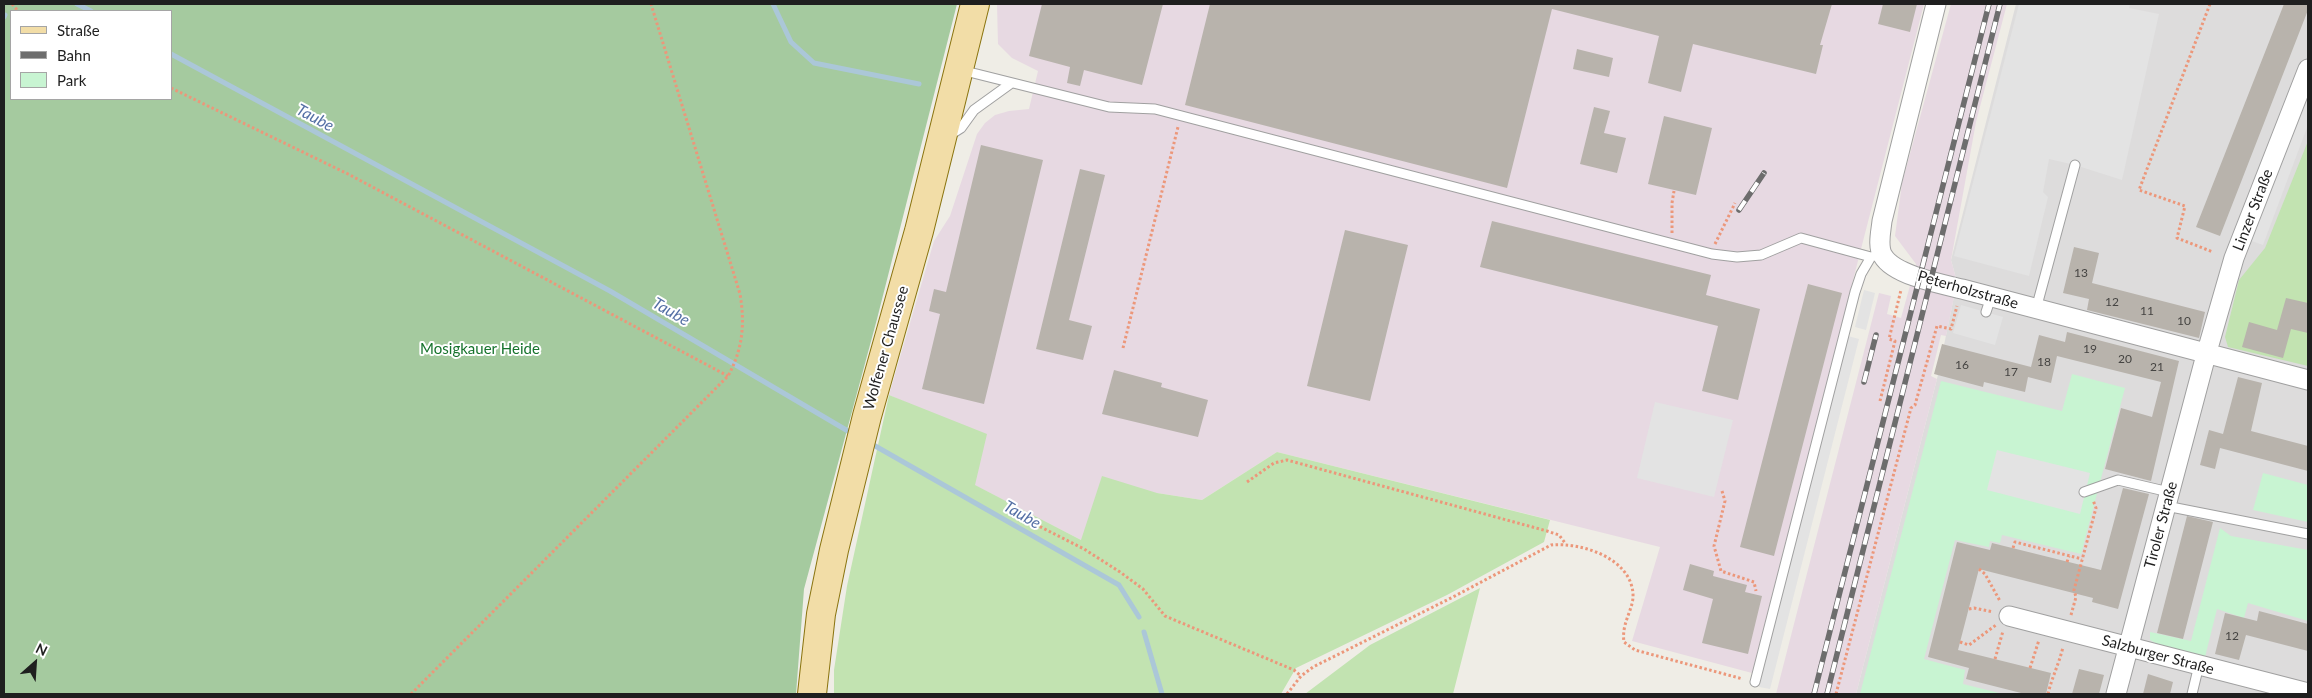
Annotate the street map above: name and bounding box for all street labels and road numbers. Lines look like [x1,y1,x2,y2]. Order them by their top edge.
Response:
street label: Linzer Straße [2229,167,2277,253]
street label: Peterholzstraße [1916,267,2020,313]
street label: Wolfener Chaussee [860,284,912,412]
street label: Tiroler Straße [2141,479,2181,571]
street label: Salzburger Straße [2100,631,2216,679]

